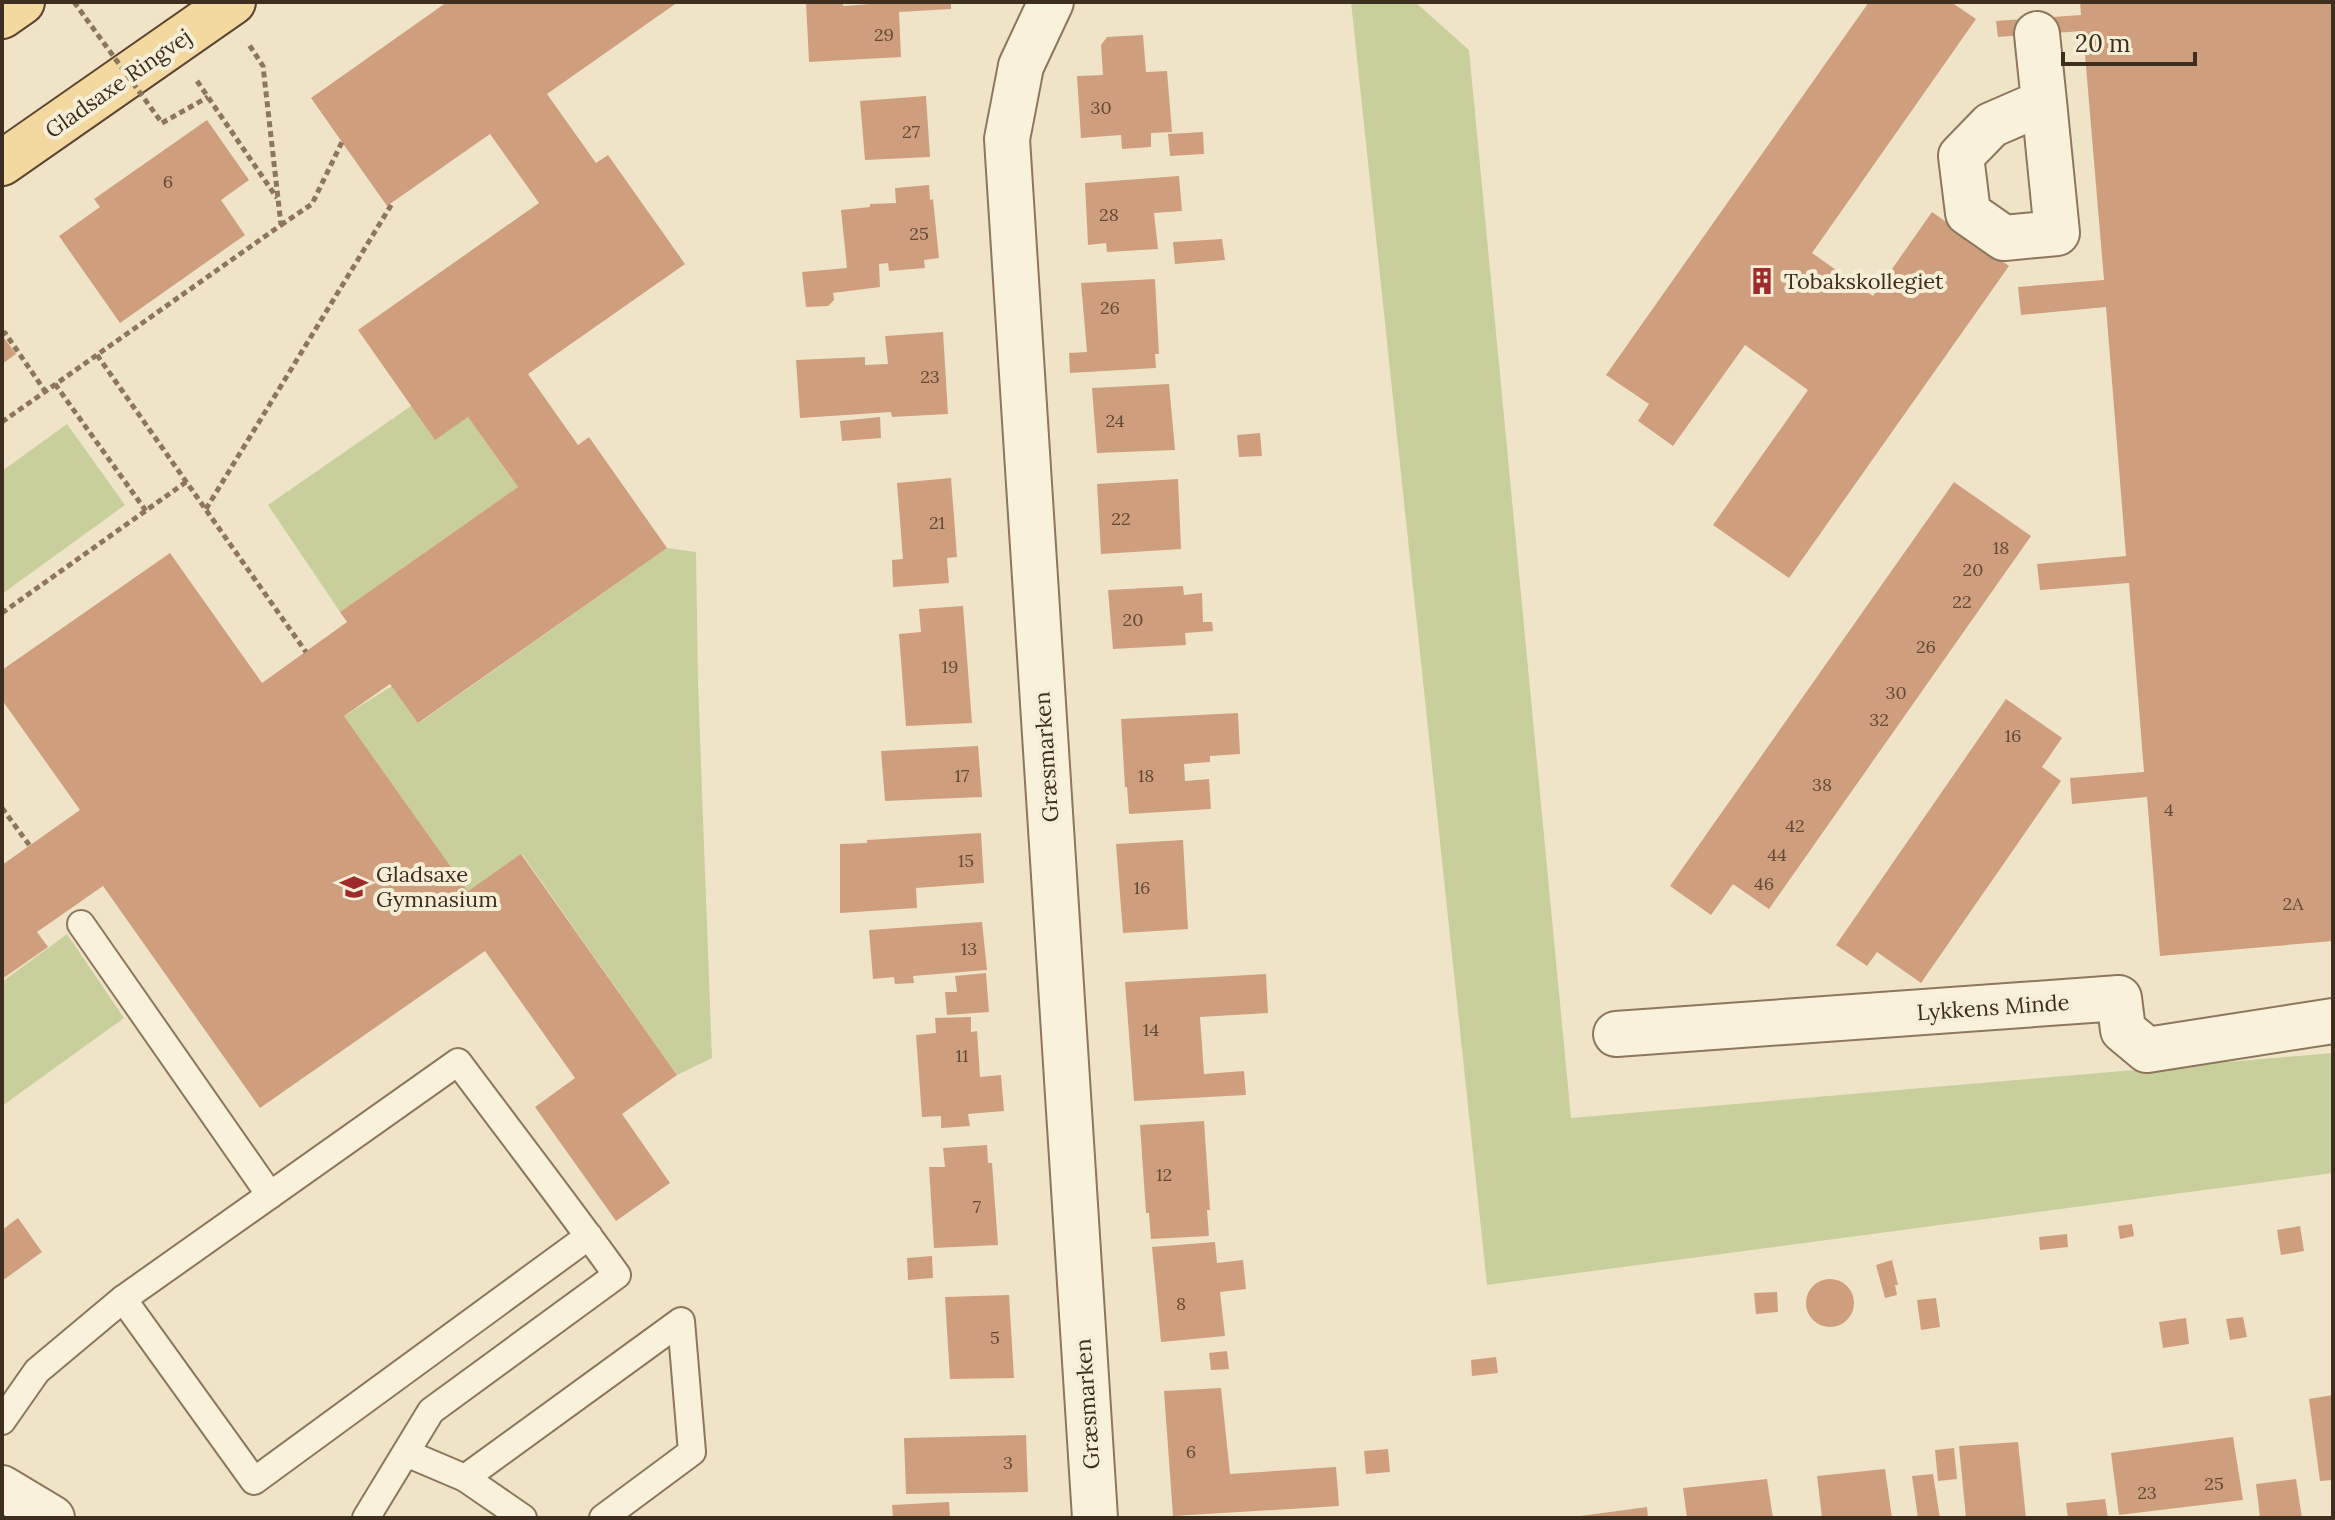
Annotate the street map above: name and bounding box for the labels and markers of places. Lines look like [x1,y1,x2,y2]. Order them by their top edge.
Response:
building icon: Tobakskollegiet [1747,266,1777,296]
place label: Tobakskollegiet [1784,267,1944,295]
place label: Gladsaxe Gymnasium [376,860,498,913]
school or university icon: Gladsaxe Gymnasium [339,872,369,902]

